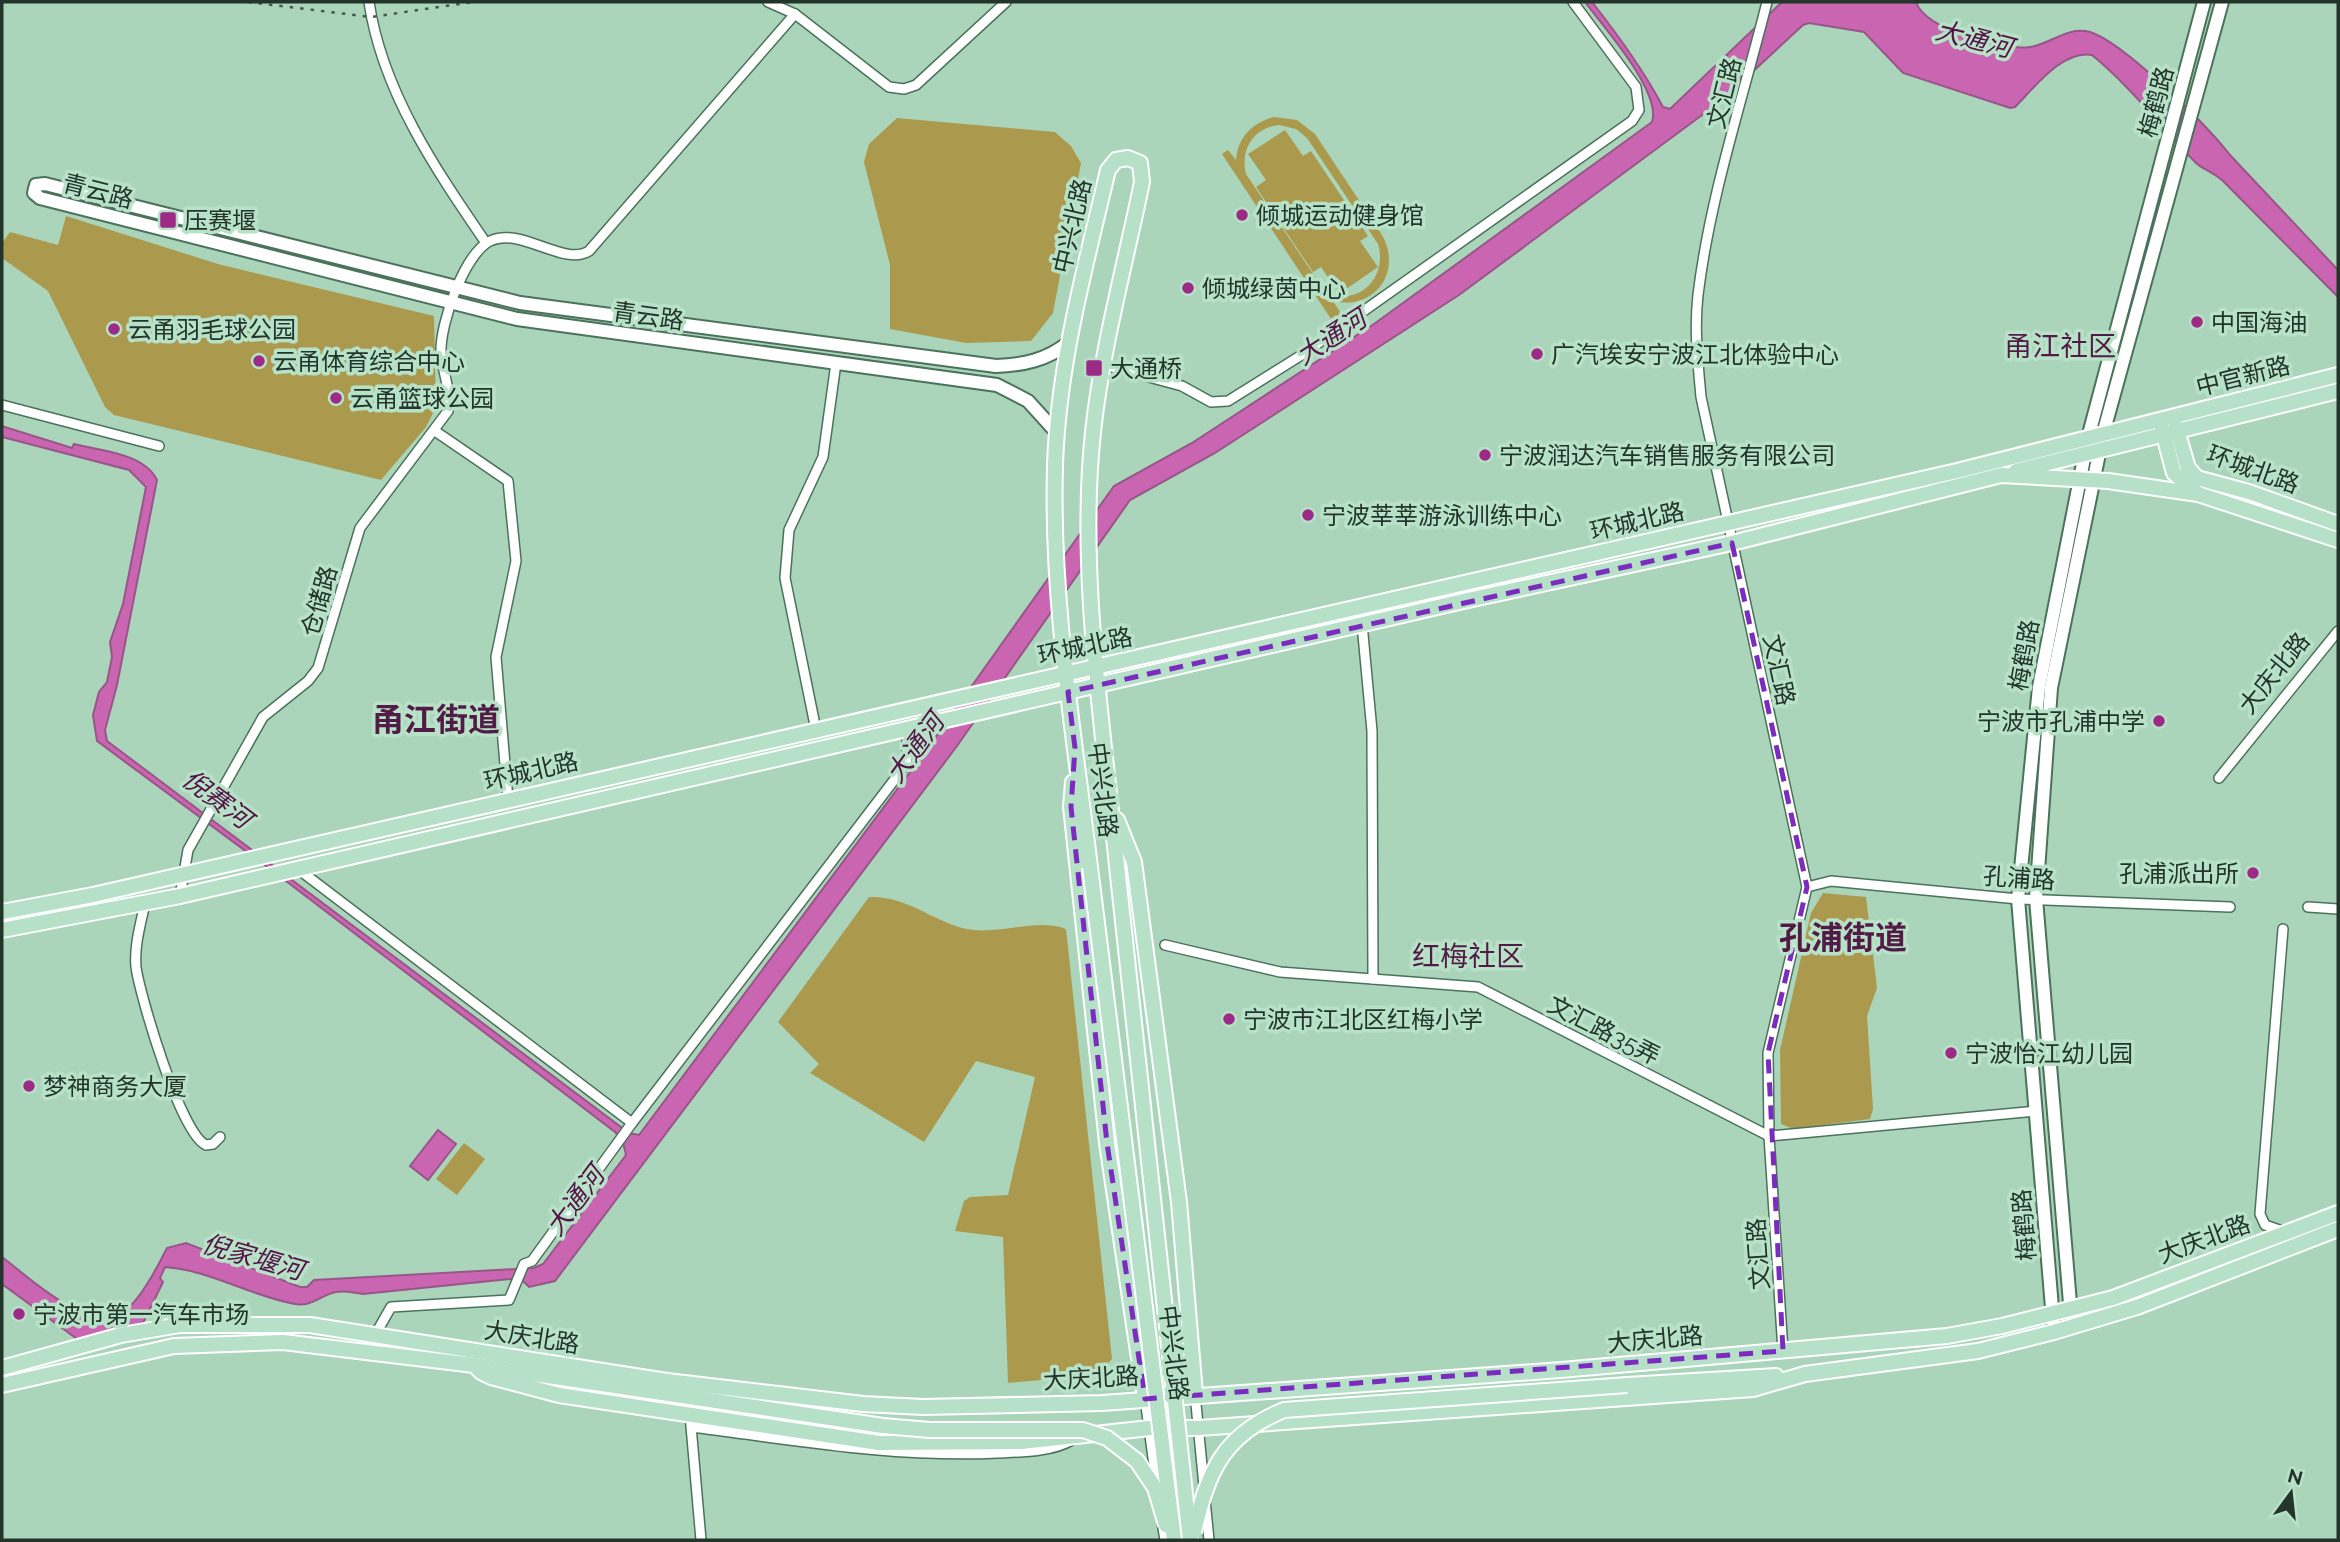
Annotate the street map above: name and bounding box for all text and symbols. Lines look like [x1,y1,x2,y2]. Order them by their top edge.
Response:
water label: 大通河 [1933,15,2020,64]
street label: 文汇路 [1701,55,1747,131]
street label: 梅鹤路 [2133,63,2179,141]
street label: 青云路 [60,168,136,214]
street label: 中兴北路 [1047,176,1097,276]
place label: 倾城运动健身馆 [1256,201,1424,230]
place label: 压赛堰 [184,206,256,235]
marker: 倾城运动健身馆 [1234,207,1250,223]
marker: 压赛堰 [158,210,178,230]
place label: 倾城绿茵中心 [1202,274,1346,303]
marker: 倾城绿茵中心 [1180,280,1196,296]
street label: 青云路 [610,297,686,335]
water label: 大通河 [1290,300,1376,371]
place label: 中国海油 [2211,308,2307,337]
marker: 中国海油 [2189,314,2205,330]
place label: 云甬羽毛球公园 [128,315,296,344]
marker: 云甬羽毛球公园 [106,321,122,337]
district label: 甬江社区 [2004,330,2116,363]
place label: 广汽埃安宁波江北体验中心 [1551,340,1839,369]
marker: 广汽埃安宁波江北体验中心 [1529,346,1545,362]
place label: 云甬体育综合中心 [273,347,465,376]
street label: 中官新路 [2193,350,2293,402]
marker: 云甬体育综合中心 [251,353,267,369]
place label: 大通桥 [1110,354,1182,383]
marker: 大通桥 [1084,358,1104,378]
place label: 云甬篮球公园 [350,384,494,413]
marker: 云甬篮球公园 [328,390,344,406]
street label: 环城北路 [2203,439,2303,499]
place label: 宁波润达汽车销售服务有限公司 [1499,441,1835,470]
marker: 宁波润达汽车销售服务有限公司 [1477,447,1493,463]
street label: 环城北路 [1587,496,1687,546]
place label: 宁波莘莘游泳训练中心 [1322,501,1562,530]
marker: 宁波莘莘游泳训练中心 [1300,507,1316,523]
street label: 仓储路 [295,562,343,640]
street label: 梅鹤路 [2003,617,2045,693]
street label: 环城北路 [1035,622,1135,670]
street label: 大庆北路 [2233,627,2315,719]
street label: 文汇路 [1757,632,1801,708]
district label: 甬江街道 [372,701,500,738]
water label: 大通河 [880,704,953,788]
place label: 宁波市孔浦中学 [1977,707,2145,736]
marker: 宁波市孔浦中学 [2151,713,2167,729]
street label: 中兴北路 [1083,741,1123,839]
street label: 环城北路 [481,746,581,796]
water label: 倪赛河 [177,764,261,837]
place label: 孔浦派出所 [2119,859,2239,888]
street label: 孔浦路 [1982,861,2056,895]
marker: 孔浦派出所 [2245,865,2261,881]
district label: 孔浦街道 [1779,919,1907,956]
district label: 红梅社区 [1412,940,1524,973]
street label: 文汇路35弄 [1543,989,1665,1071]
place label: 宁波市江北区红梅小学 [1243,1005,1483,1034]
marker: 宁波市江北区红梅小学 [1221,1011,1237,1027]
place label: 宁波怡江幼儿园 [1965,1039,2133,1068]
marker: 宁波怡江幼儿园 [1943,1045,1959,1061]
place label: 梦神商务大厦 [43,1072,187,1101]
marker: 梦神商务大厦 [21,1078,37,1094]
water label: 大通河 [540,1157,613,1241]
street label: 梅鹤路 [2006,1188,2042,1262]
street label: 大庆北路 [2154,1209,2254,1269]
street label: 文汇路 [1741,1217,1775,1291]
water label: 倪家堰河 [199,1228,312,1287]
place label: 宁波市第一汽车市场 [33,1300,249,1329]
street label: 中兴北路 [1154,1304,1194,1402]
marker: 宁波市第一汽车市场 [11,1306,27,1322]
street label: 大庆北路 [482,1315,582,1359]
street label: 大庆北路 [1606,1320,1704,1358]
street label: 大庆北路 [1042,1361,1140,1395]
north arrow [2256,1458,2326,1528]
text: N [2286,1464,2305,1489]

